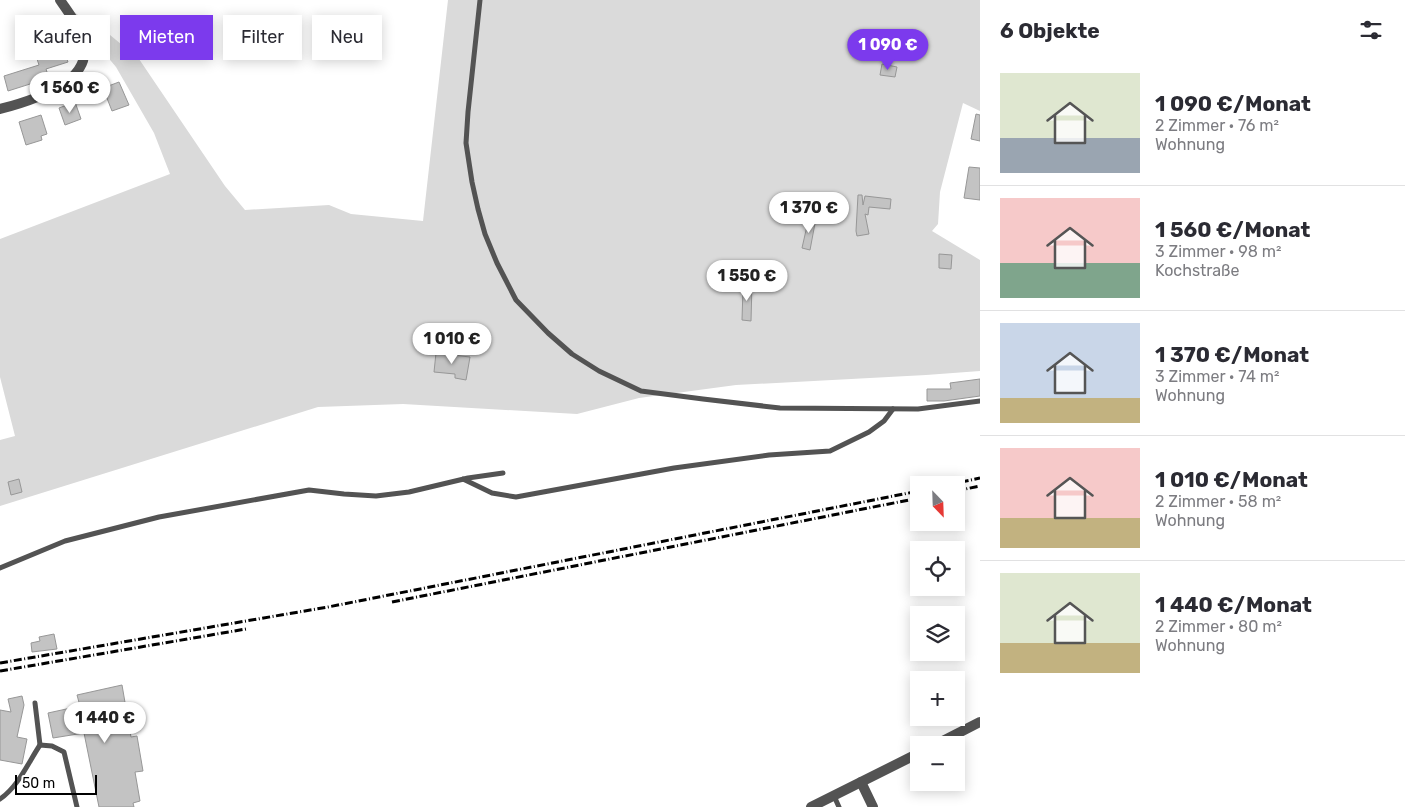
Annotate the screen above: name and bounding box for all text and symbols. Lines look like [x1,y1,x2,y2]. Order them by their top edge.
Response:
chip: Kaufen [15,15,110,60]
chip: Mieten [120,15,213,60]
chip: Filter [223,15,302,60]
chip: Neu [312,15,382,60]
icon: filters [1357,16,1385,44]
text: 6 Objekte [1000,18,1100,43]
pin: 1 090 € [842,28,934,71]
text: 1 090 € [858,35,918,54]
pin: 1 560 € [24,72,116,114]
text: 1 560 € [41,78,99,97]
text: 1 090 €/Monat [1155,91,1311,116]
icon: home [1040,93,1100,153]
text: 2 Zimmer · 76 m² [1155,116,1279,135]
text: Wohnung [1155,135,1225,154]
pin: 1 370 € [763,192,855,234]
text: 1 370 € [780,198,838,217]
text: 1 560 €/Monat [1155,217,1310,242]
icon: home [1040,218,1100,278]
text: 3 Zimmer · 98 m² [1155,242,1282,261]
pin: 1 550 € [701,260,793,302]
text: Kochstraße [1155,261,1239,280]
text: 1 550 € [718,266,776,285]
pin: 1 010 € [406,322,498,365]
text: 1 010 € [423,329,481,348]
text: 1 370 €/Monat [1155,342,1309,367]
icon: home [1040,343,1100,403]
text: 3 Zimmer · 74 m² [1155,367,1279,386]
text: Wohnung [1155,386,1225,405]
text: 1 010 €/Monat [1155,467,1308,492]
icon: home [1040,468,1100,528]
north arrow [910,476,965,531]
map controls [910,476,965,791]
text: 2 Zimmer · 58 m² [1155,492,1281,511]
text: Wohnung [1155,511,1225,530]
button: locate [910,541,965,596]
text: 1 440 €/Monat [1155,592,1312,617]
icon: home [1040,593,1100,653]
button: layers [910,606,965,661]
text: 2 Zimmer · 80 m² [1155,617,1282,636]
text: Wohnung [1155,636,1225,655]
button: + [910,671,965,726]
pin: 1 440 € [59,702,151,744]
text: 1 440 € [75,708,135,727]
button: − [910,736,965,791]
scale bar [15,772,98,795]
text: 50 m [22,775,55,792]

